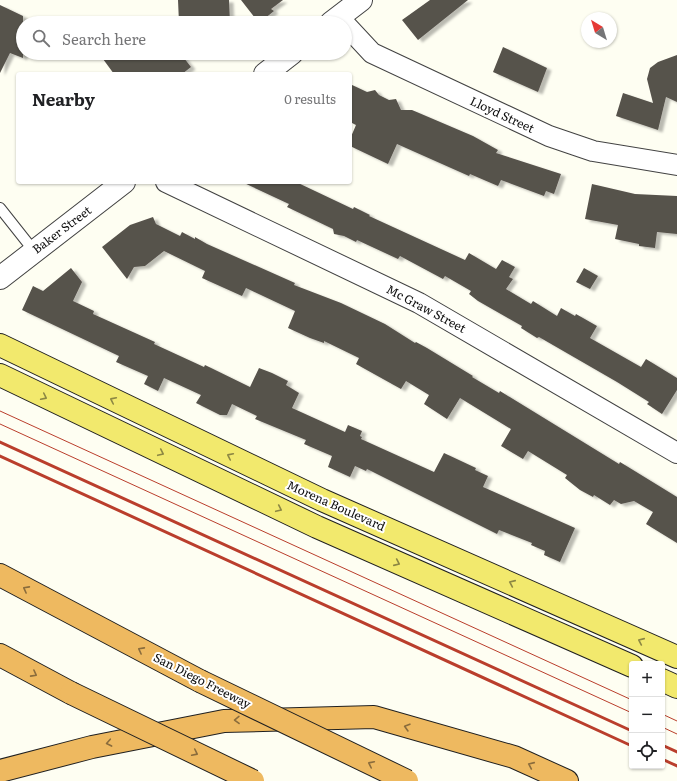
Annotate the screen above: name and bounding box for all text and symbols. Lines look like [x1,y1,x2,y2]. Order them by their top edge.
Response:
north arrow [581,12,617,48]
search box [16,16,352,60]
icon: search [30,27,52,49]
text: Search here [62,27,146,50]
text: Nearby [32,86,95,111]
text: 0 results [284,89,336,108]
street label: Lloyd Street [467,91,538,137]
street label: Baker Street [28,201,95,257]
street label: Mc Graw Street [383,280,470,337]
one-way arrow [40,392,47,400]
one-way arrow [110,397,117,405]
one-way arrow [157,448,164,456]
one-way arrow [227,453,234,461]
street label: Morena Boulevard [284,475,389,535]
one-way arrow [274,504,282,512]
one-way arrow [394,558,401,566]
one-way arrow [508,580,516,588]
one-way arrow [23,586,31,594]
one-way arrow [638,638,646,646]
one-way arrow [138,647,145,654]
street label: San Diego Freeway [151,648,254,712]
map controls [629,661,665,769]
button: + [629,661,665,697]
one-way arrow [30,669,38,676]
button: − [629,697,665,733]
one-way arrow [234,716,240,725]
one-way arrow [404,723,411,732]
button: locate [629,733,665,769]
one-way arrow [106,739,112,747]
one-way arrow [191,748,198,756]
one-way arrow [368,761,376,769]
one-way arrow [528,762,536,770]

